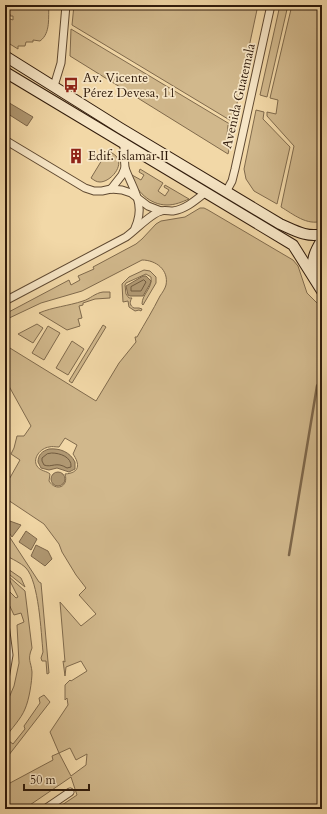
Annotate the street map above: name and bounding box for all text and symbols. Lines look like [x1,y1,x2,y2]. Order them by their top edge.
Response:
street label: Avenida Guatemala [218,41,260,150]
place label: Av. Vicente Pérez Devesa, 11 [83,69,176,102]
bus stop icon: Av. Vicente Pérez Devesa, 11 [62,76,80,94]
building icon: Edif. Islamar II [67,147,85,165]
place label: Edif. Islamar II [88,147,169,165]
scale bar [24,766,89,792]
text: 50 m [30,772,57,788]

